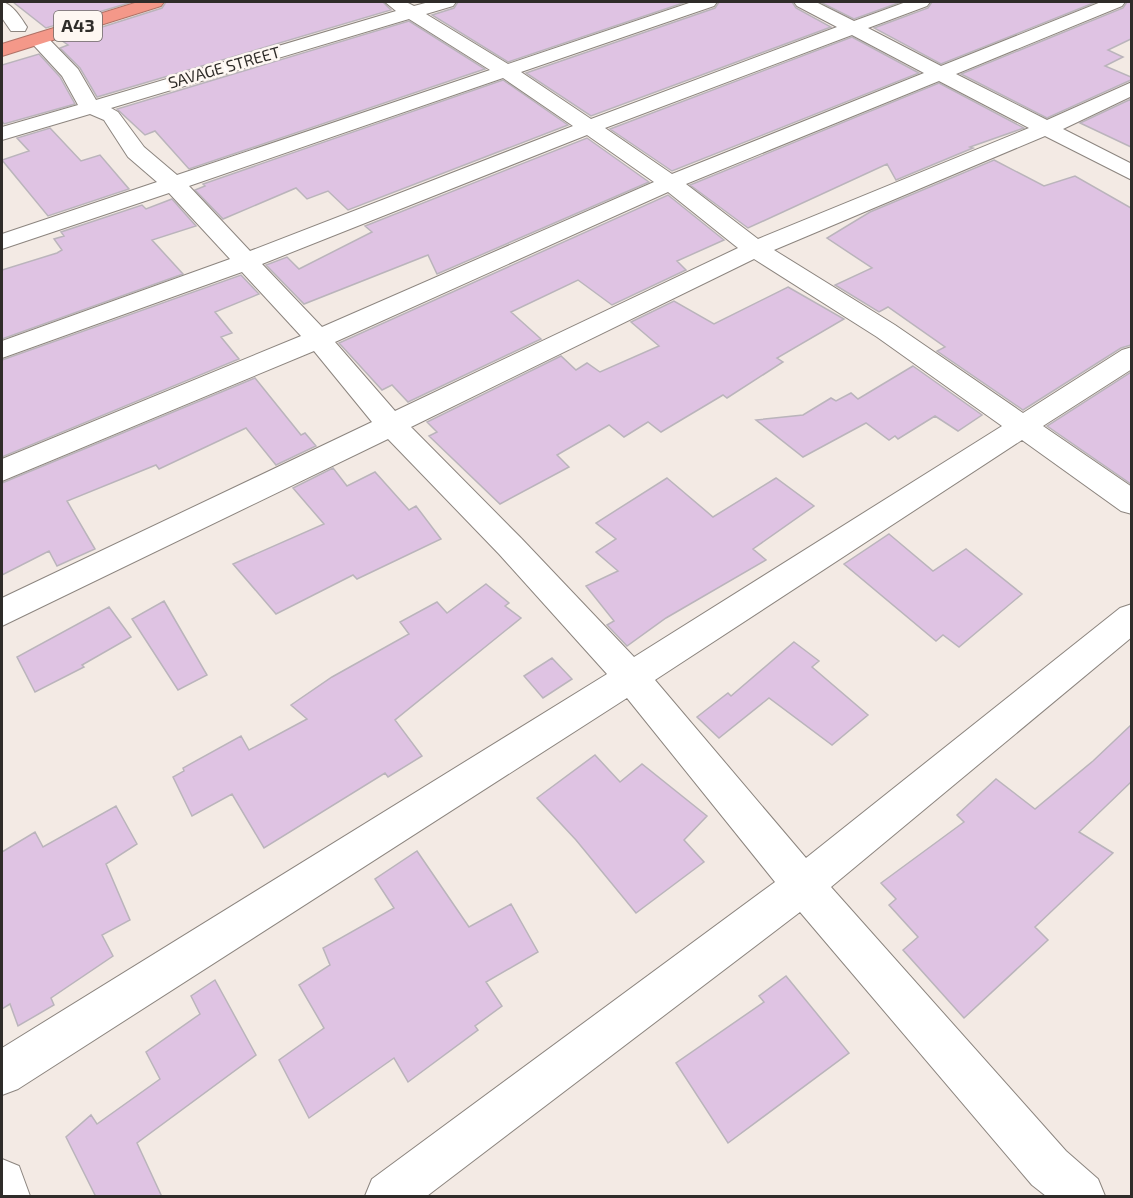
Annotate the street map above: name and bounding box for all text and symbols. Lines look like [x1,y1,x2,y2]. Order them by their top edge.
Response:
road number: A43 [54,11,102,41]
street label: SAVAGE STREET [166,41,282,92]

